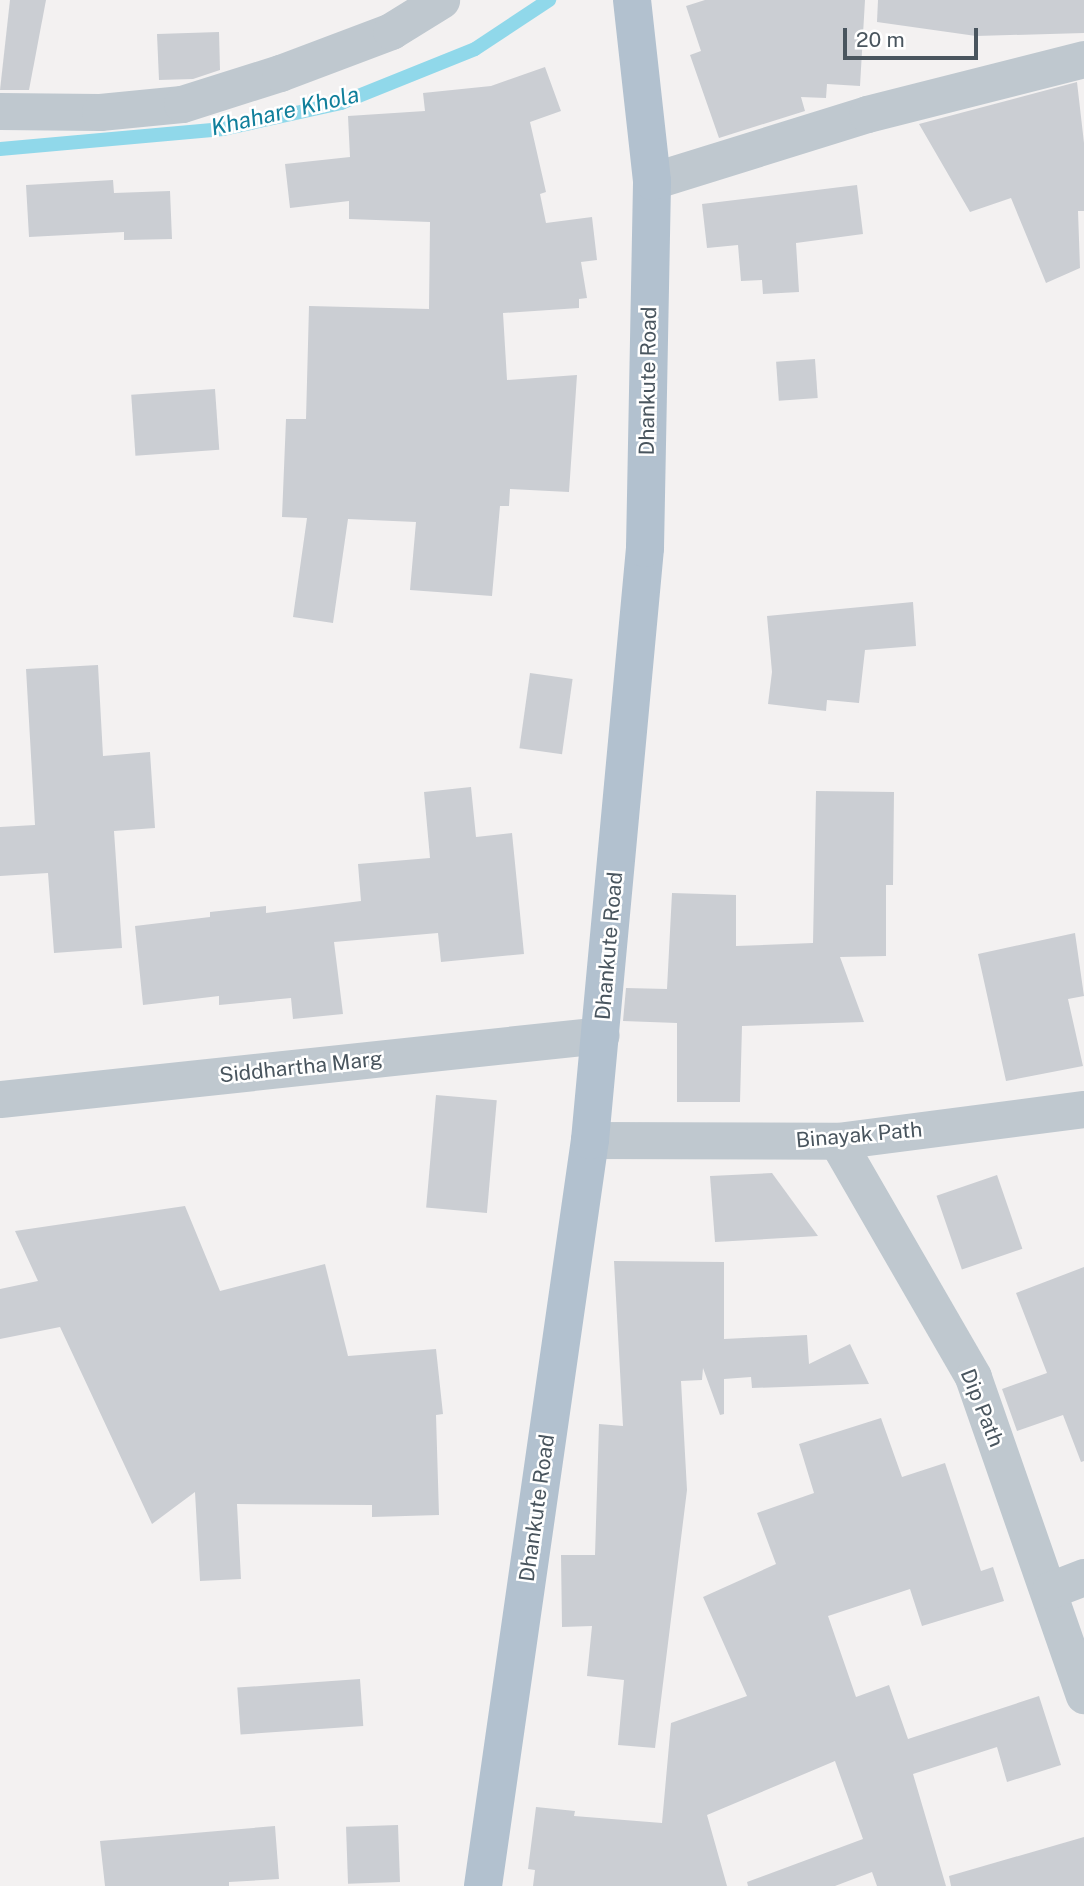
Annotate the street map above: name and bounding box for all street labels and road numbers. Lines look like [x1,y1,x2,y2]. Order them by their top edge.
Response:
street label: Dhankute Road [634,306,662,456]
street label: Dhankute Road [590,871,628,1021]
street label: Siddhartha Marg [218,1046,384,1088]
street label: Binayak Path [795,1117,923,1153]
street label: Dip Path [955,1365,1009,1451]
street label: Dhankute Road [514,1433,560,1583]

